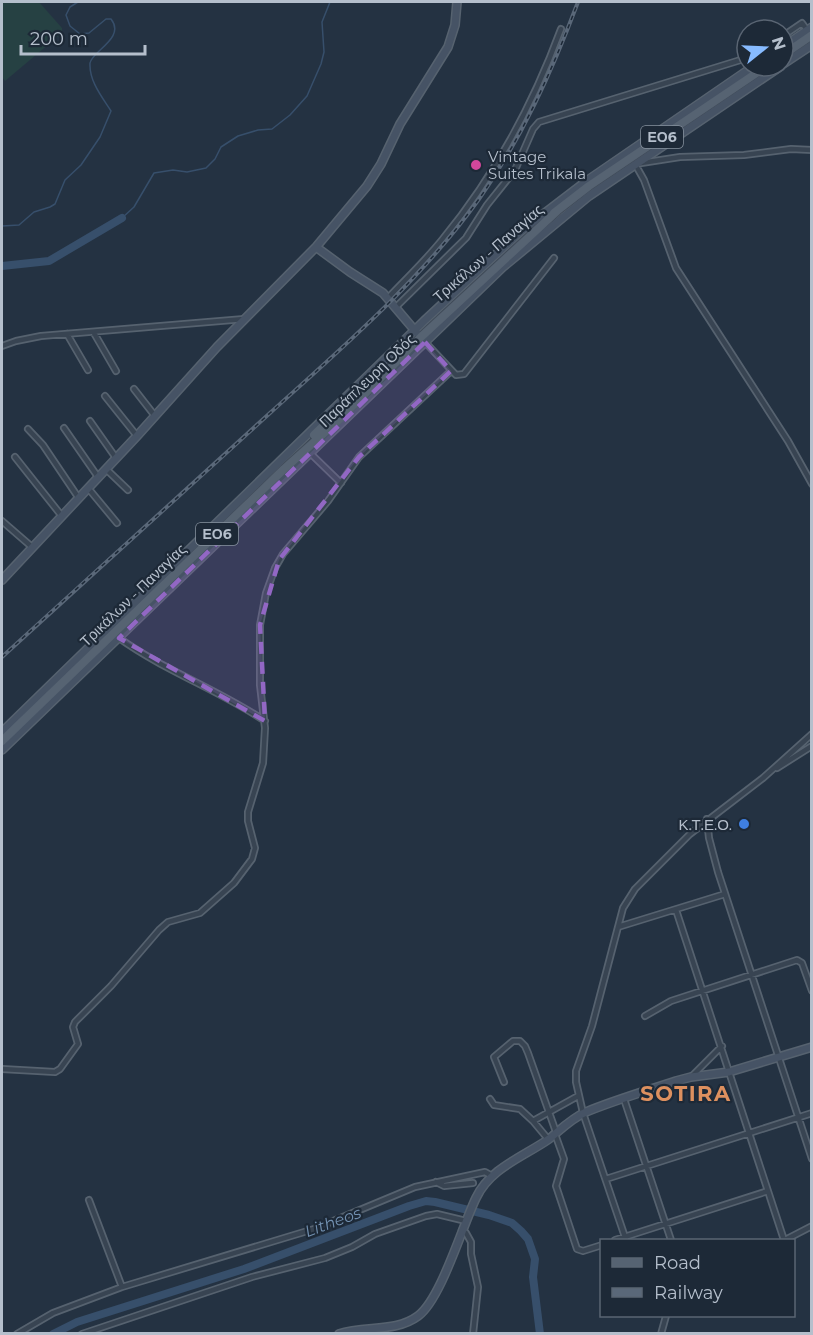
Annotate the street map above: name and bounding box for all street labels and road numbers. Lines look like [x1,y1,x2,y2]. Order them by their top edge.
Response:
road number: ΕΟ6 [641,126,683,148]
street label: Τρικάλων - Παναγίας [429,200,547,306]
street label: Παράπλευρη Οδός [315,329,419,431]
road number: ΕΟ6 [196,523,238,545]
street label: Τρικάλων - Παναγίας [76,539,190,651]

